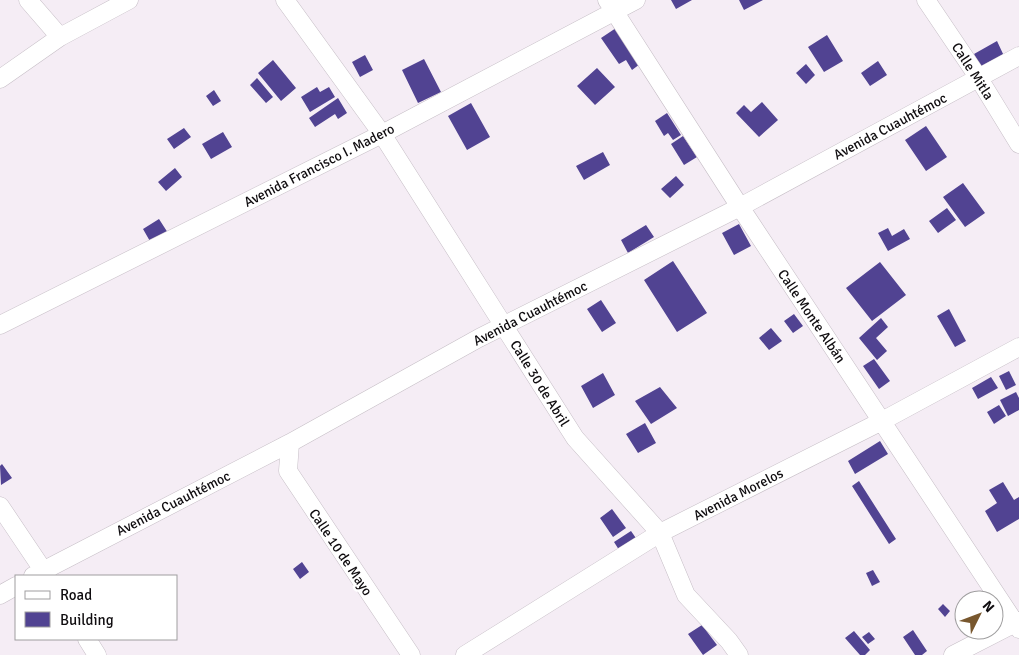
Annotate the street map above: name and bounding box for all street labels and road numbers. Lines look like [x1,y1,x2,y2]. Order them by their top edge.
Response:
street label: Calle Mitla [948,40,997,103]
street label: Avenida Cuauhtémoc [831,89,950,163]
street label: Avenida Francisco I. Madero [241,120,397,211]
street label: Calle Monte Albán [774,266,849,366]
street label: Avenida Cuauhtémoc [470,277,590,350]
street label: Calle 30 de Abril [506,337,573,430]
street label: Avenida Morelos [691,465,786,524]
street label: Avenida Cuauhtémoc [113,467,233,540]
street label: Calle 10 de Mayo [305,506,376,599]

